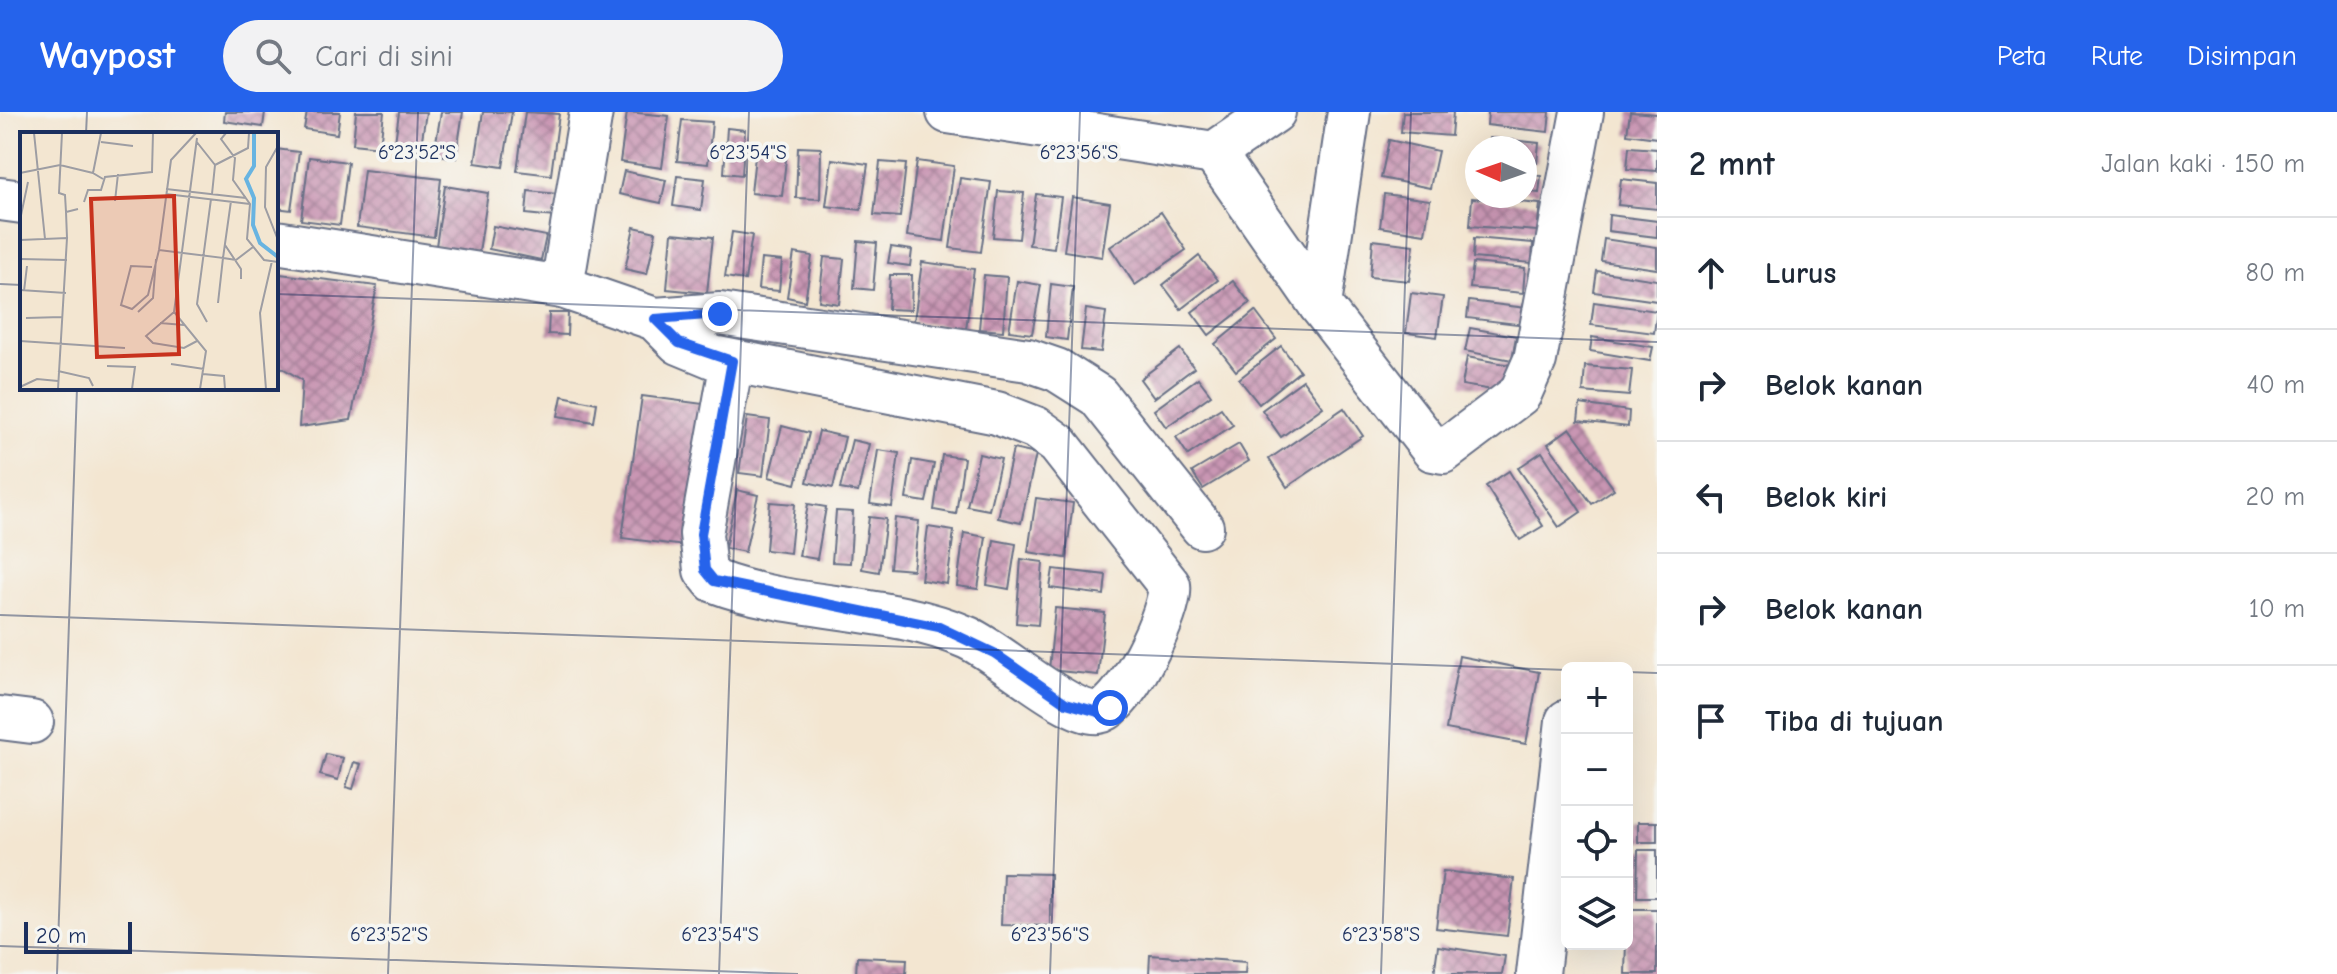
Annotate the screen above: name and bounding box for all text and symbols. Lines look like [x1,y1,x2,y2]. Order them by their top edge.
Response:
search box [223,20,783,92]
text: Waypost [40,34,175,78]
icon: search [251,34,295,78]
text: Cari di sini [315,39,453,74]
text: Peta [1997,40,2047,72]
text: Rute [2091,40,2143,72]
text: Disimpan [2187,40,2297,72]
inset map [20,132,278,390]
north arrow [1465,136,1537,208]
text: 6°23'52"S [378,141,456,164]
text: 6°23'54"S [709,141,787,164]
text: 6°23'56"S [1040,141,1118,164]
text: 2 mnt [1689,144,1775,184]
text: Jalan kaki · 150 m [2101,149,2305,179]
icon: ahead [1689,251,1733,295]
text: Lurus [1765,256,1836,291]
text: 80 m [2246,258,2305,288]
route end [702,296,738,332]
icon: right [1689,363,1733,407]
text: Belok kanan [1765,368,1923,403]
text: 40 m [2246,370,2305,400]
icon: left [1689,475,1733,519]
text: Belok kiri [1765,480,1887,515]
text: 20 m [2245,482,2305,512]
icon: right [1689,587,1733,631]
text: Belok kanan [1765,592,1923,627]
text: 10 m [2249,594,2305,624]
map controls [1561,662,1633,950]
button: + [1561,662,1633,734]
route start [1092,690,1128,726]
icon: arrive [1689,699,1733,743]
text: Tiba di tujuan [1765,704,1944,739]
button: − [1561,734,1633,806]
button: locate [1561,806,1633,878]
button: layers [1561,878,1633,950]
scale bar [24,918,132,954]
text: 20 m [36,923,86,949]
text: 6°23'52"S [350,923,428,946]
text: 6°23'54"S [681,923,759,946]
text: 6°23'56"S [1011,923,1089,946]
text: 6°23'58"S [1342,923,1420,946]

